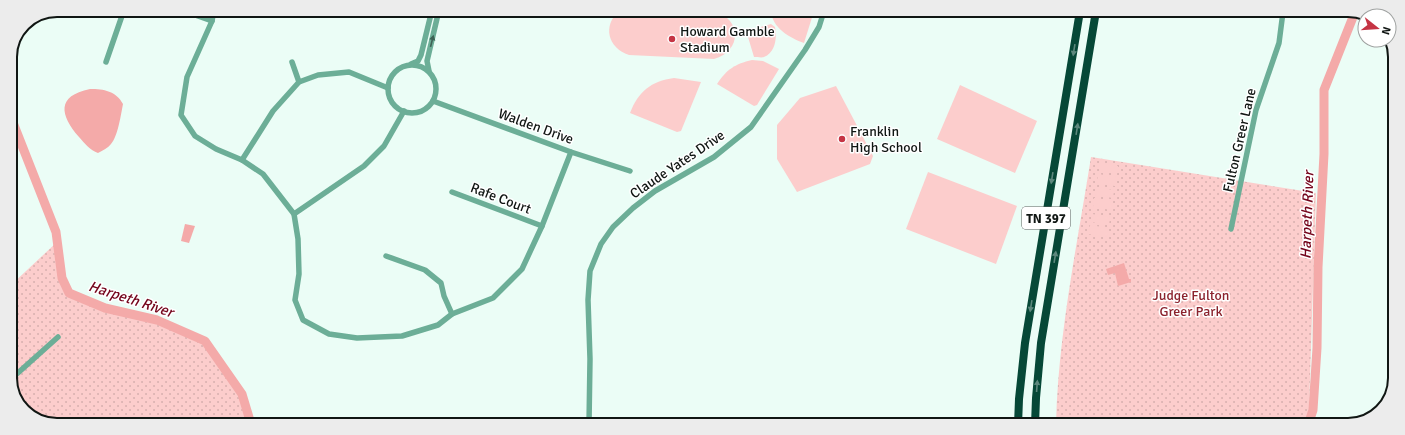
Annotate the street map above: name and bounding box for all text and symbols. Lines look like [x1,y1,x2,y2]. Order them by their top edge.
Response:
north arrow [1357,8,1397,48]
place label: Howard Gamble Stadium [680,23,775,56]
text: N [1379,25,1393,36]
marker: Howard Gamble Stadium [667,34,677,44]
one-way arrow [429,35,435,47]
one-way arrow [1070,44,1076,56]
street label: Fulton Greer Lane [1219,86,1260,194]
street label: Walden Drive [496,105,576,148]
place label: Franklin High School [850,123,922,156]
one-way arrow [1074,123,1080,135]
street label: Claude Yates Drive [627,126,728,202]
marker: Franklin High School [837,134,847,144]
water label: Harpeth River [1296,168,1318,259]
one-way arrow [1049,172,1055,184]
street label: Rafe Court [468,179,534,218]
road number: TN 397 [1022,207,1070,229]
one-way arrow [1053,251,1059,263]
water label: Harpeth River [86,277,178,322]
park label: Judge Fulton Greer Park [1153,287,1230,320]
one-way arrow [1028,300,1034,312]
one-way arrow [1033,380,1040,392]

